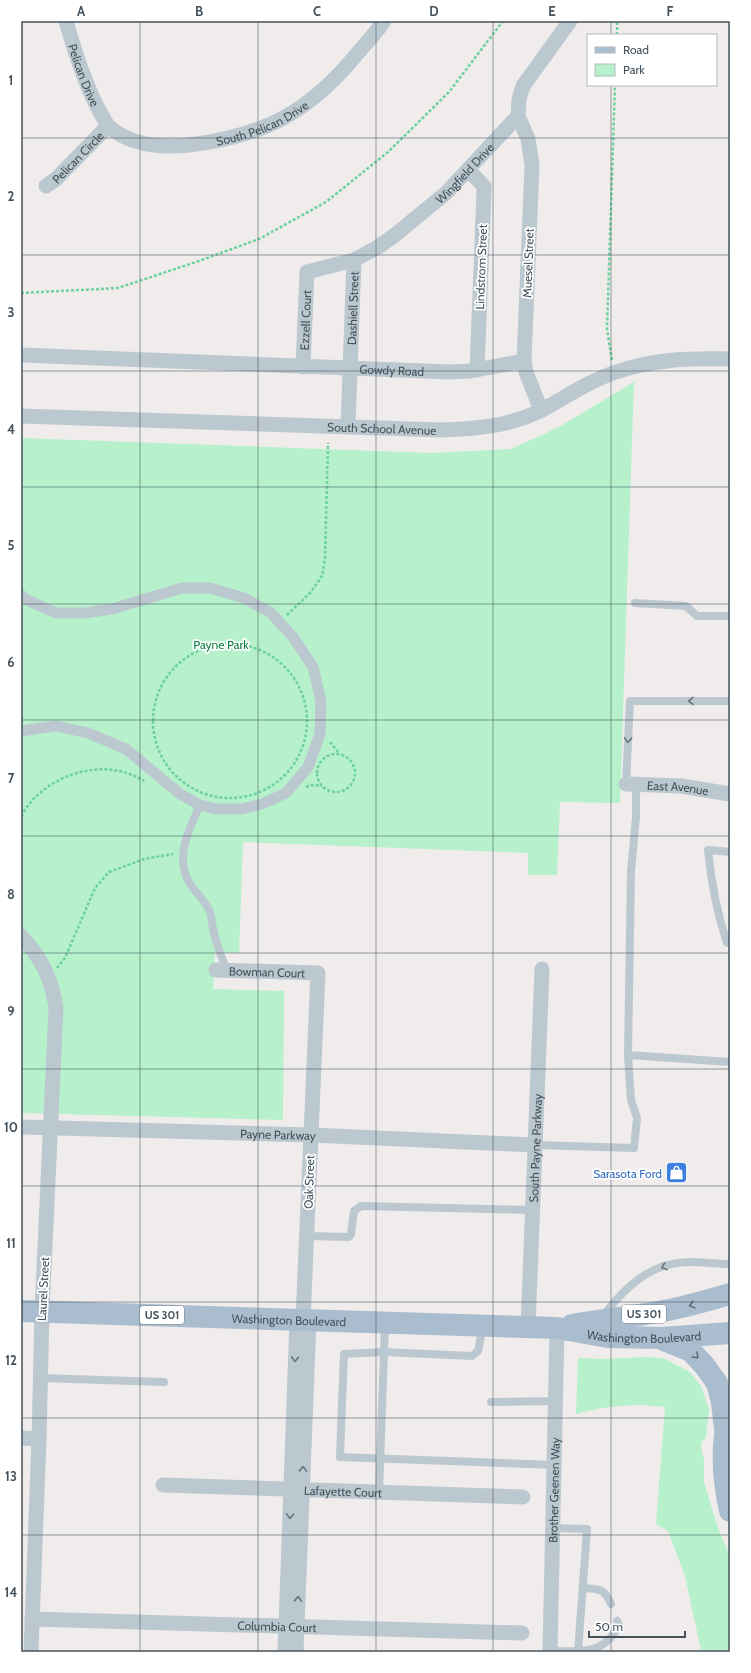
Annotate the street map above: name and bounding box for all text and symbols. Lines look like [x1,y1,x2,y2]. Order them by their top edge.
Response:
text: A [77,3,86,19]
text: B [195,3,203,19]
text: C [313,3,321,19]
text: D [429,3,439,19]
text: E [548,3,556,19]
text: F [667,3,674,19]
legend [587,34,717,86]
street label: Pelican Drive [66,42,103,109]
text: Road [623,42,649,57]
text: Park [623,62,645,77]
text: 1 [9,72,13,88]
street label: South Pelican Drive [215,97,311,148]
street label: Pelican Circle [49,128,106,186]
street label: Wingfield Drive [432,139,497,206]
text: 2 [8,188,15,204]
street label: Lindstrom Street [472,224,490,310]
street label: Muesel Street [519,228,537,298]
street label: Dashiell Street [343,271,361,345]
street label: Ezzell Court [296,290,314,351]
text: 3 [7,304,15,320]
street label: Gowdy Road [359,361,424,378]
street label: South School Avenue [327,419,437,437]
text: 4 [7,421,15,437]
text: 5 [8,537,15,553]
park label: Payne Park [193,637,249,652]
text: 6 [7,654,15,670]
one-way arrow [688,697,694,705]
one-way arrow [624,737,632,743]
text: 7 [8,770,15,786]
street label: East Avenue [647,777,710,798]
text: 8 [7,886,15,902]
street label: Bowman Court [229,963,305,980]
text: 9 [7,1003,15,1019]
street label: South Payne Parkway [525,1093,545,1203]
text: 10 [4,1119,18,1135]
street label: Payne Parkway [240,1126,316,1143]
street label: Oak Street [301,1155,317,1209]
shop icon: Sarasota Ford [664,1160,690,1186]
place label: Sarasota Ford [593,1166,662,1181]
text: 11 [6,1235,16,1251]
street label: Laurel Street [34,1257,52,1321]
one-way arrow [660,1262,667,1271]
one-way arrow [689,1300,696,1309]
road number: US 301 [622,1305,666,1323]
road number: US 301 [140,1306,184,1324]
street label: Washington Boulevard [232,1310,346,1329]
street label: Washington Boulevard [586,1326,702,1346]
one-way arrow [691,1351,698,1359]
text: 12 [5,1352,17,1368]
one-way arrow [291,1356,300,1362]
street label: Brother Geenen Way [545,1437,562,1543]
one-way arrow [299,1466,307,1472]
text: 13 [5,1468,17,1484]
street label: Lafayette Court [304,1482,382,1500]
one-way arrow [286,1513,294,1519]
text: 14 [5,1584,17,1600]
one-way arrow [294,1596,302,1602]
scale bar [589,1613,685,1639]
street label: Columbia Court [237,1617,317,1635]
text: 50 m [595,1619,623,1634]

